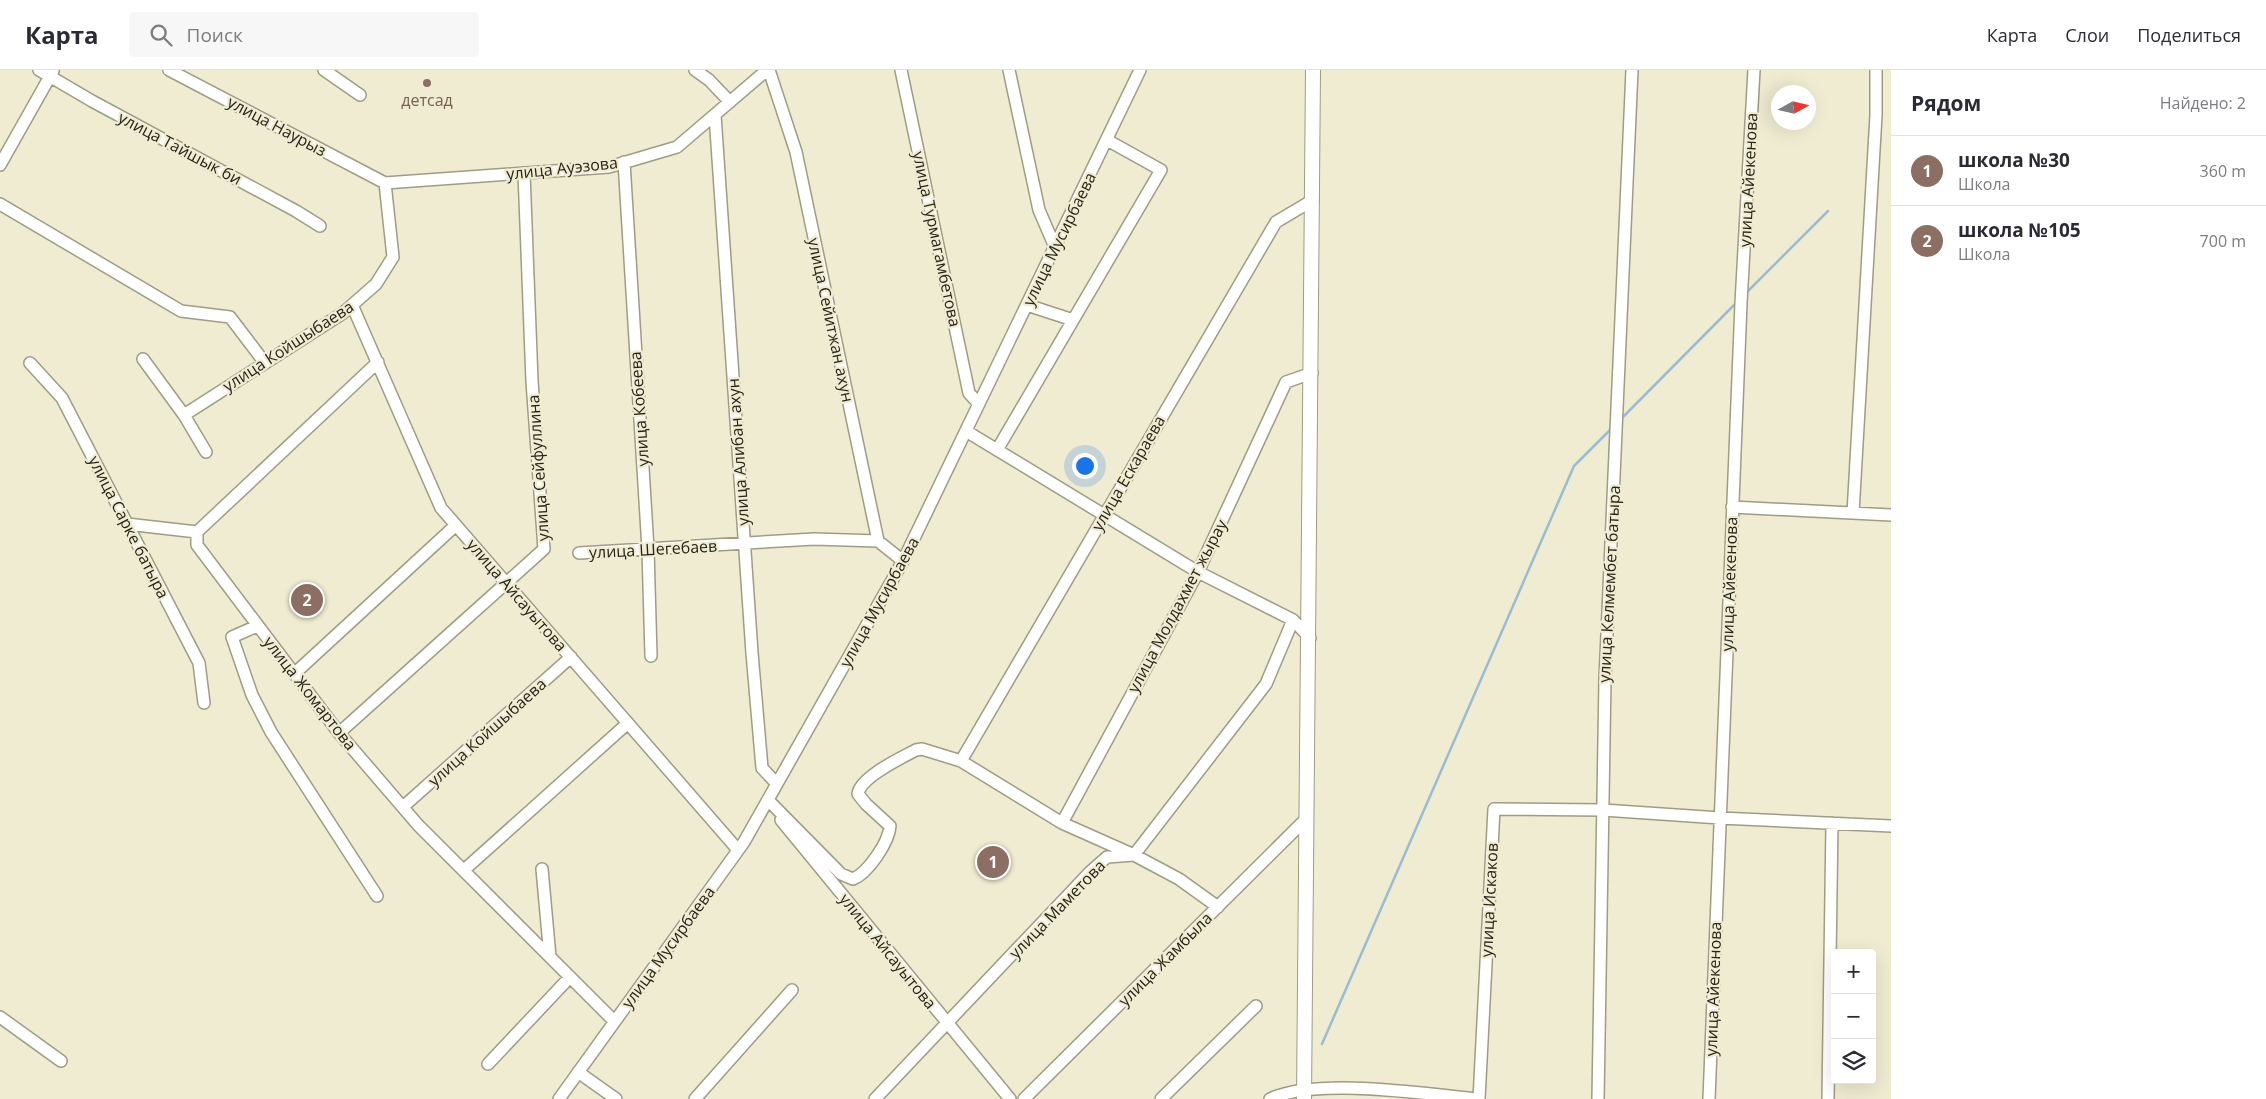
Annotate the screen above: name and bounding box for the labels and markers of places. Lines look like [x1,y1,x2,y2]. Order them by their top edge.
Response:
marker: детсад [421,77,433,89]
place label: детсад [401,89,453,111]
pin: 2 [291,581,323,619]
pin: 1 [977,843,1009,881]

